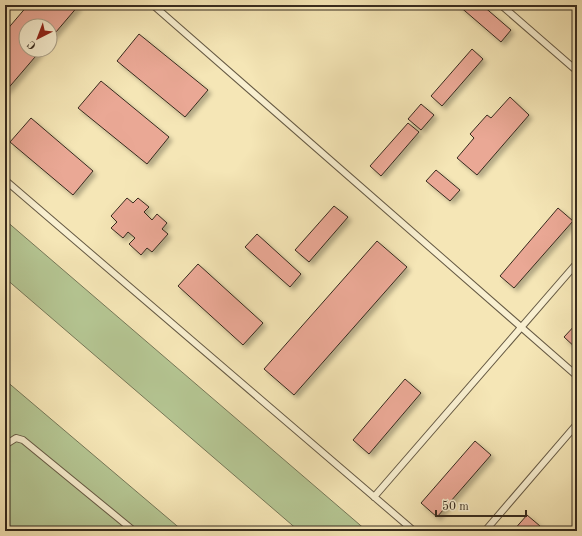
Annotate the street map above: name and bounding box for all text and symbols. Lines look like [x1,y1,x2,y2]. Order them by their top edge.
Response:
north arrow [18,18,58,58]
text: С [26,38,39,51]
scale bar [436,492,526,518]
text: 50 m [442,500,469,513]

